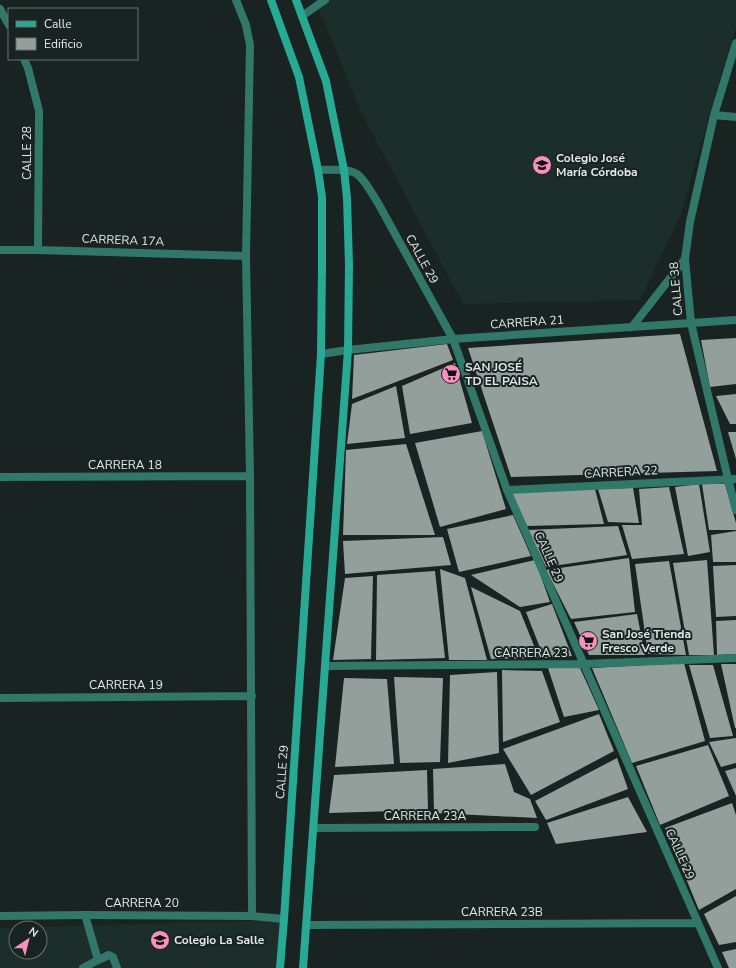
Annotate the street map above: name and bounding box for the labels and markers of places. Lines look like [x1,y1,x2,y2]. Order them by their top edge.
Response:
place label: Colegio José María Córdoba [556,150,638,180]
school or university icon: Colegio José María Córdoba [531,154,553,176]
place label: SAN JOSÉ TD EL PAISA [465,359,538,389]
supermarket icon: SAN JOSÉ TD EL PAISA [440,363,462,385]
place label: San José Tienda Fresco Verde [602,626,691,656]
supermarket icon: San José Tienda Fresco Verde [577,630,599,652]
school or university icon: Colegio La Salle [149,929,171,951]
place label: Colegio La Salle [174,932,265,948]

